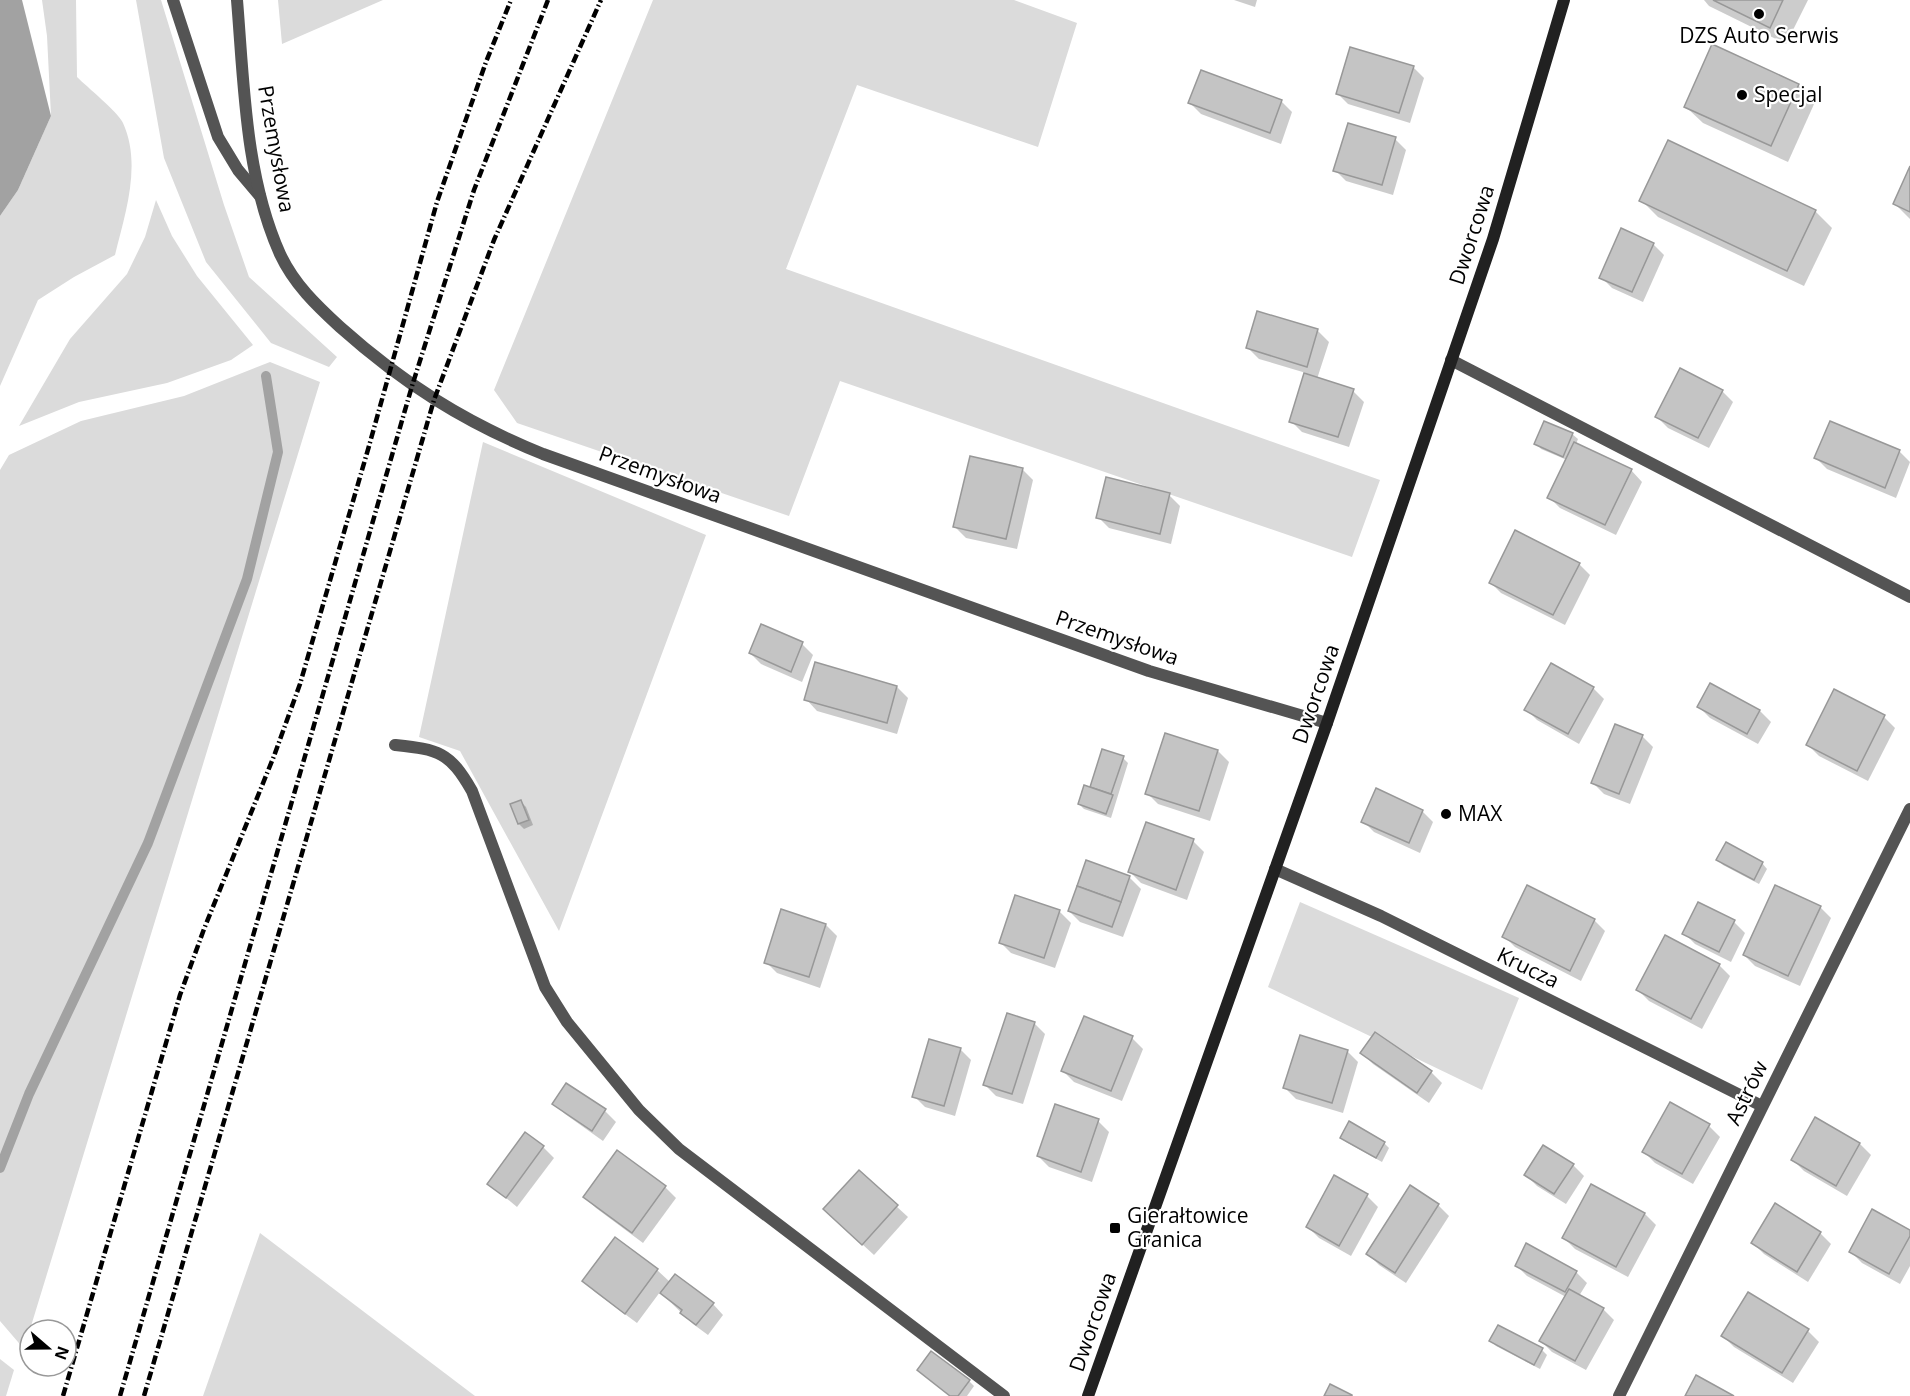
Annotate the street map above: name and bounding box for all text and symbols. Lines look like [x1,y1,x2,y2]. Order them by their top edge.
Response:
marker: DZS Auto Serwis [1752,7,1766,21]
place label: DZS Auto Serwis [1679,21,1839,49]
place label: Specjal [1754,80,1823,108]
street label: Przemysłowa [252,83,302,215]
marker: Specjal [1735,88,1749,102]
street label: Dworcowa [1442,181,1500,288]
street label: Przemysłowa [595,439,726,509]
street label: Przemysłowa [1052,603,1183,671]
street label: Dworcowa [1285,640,1345,747]
place label: MAX [1458,799,1503,827]
marker: MAX [1439,807,1453,821]
street label: Krucza [1493,940,1564,994]
street label: Astrów [1719,1055,1774,1129]
place label: Gierałtowice Granica [1127,1201,1248,1253]
marker: Gierałtowice Granica [1108,1221,1122,1235]
street label: Dworcowa [1062,1268,1122,1375]
north arrow [18,1318,78,1378]
text: N [50,1343,75,1363]

